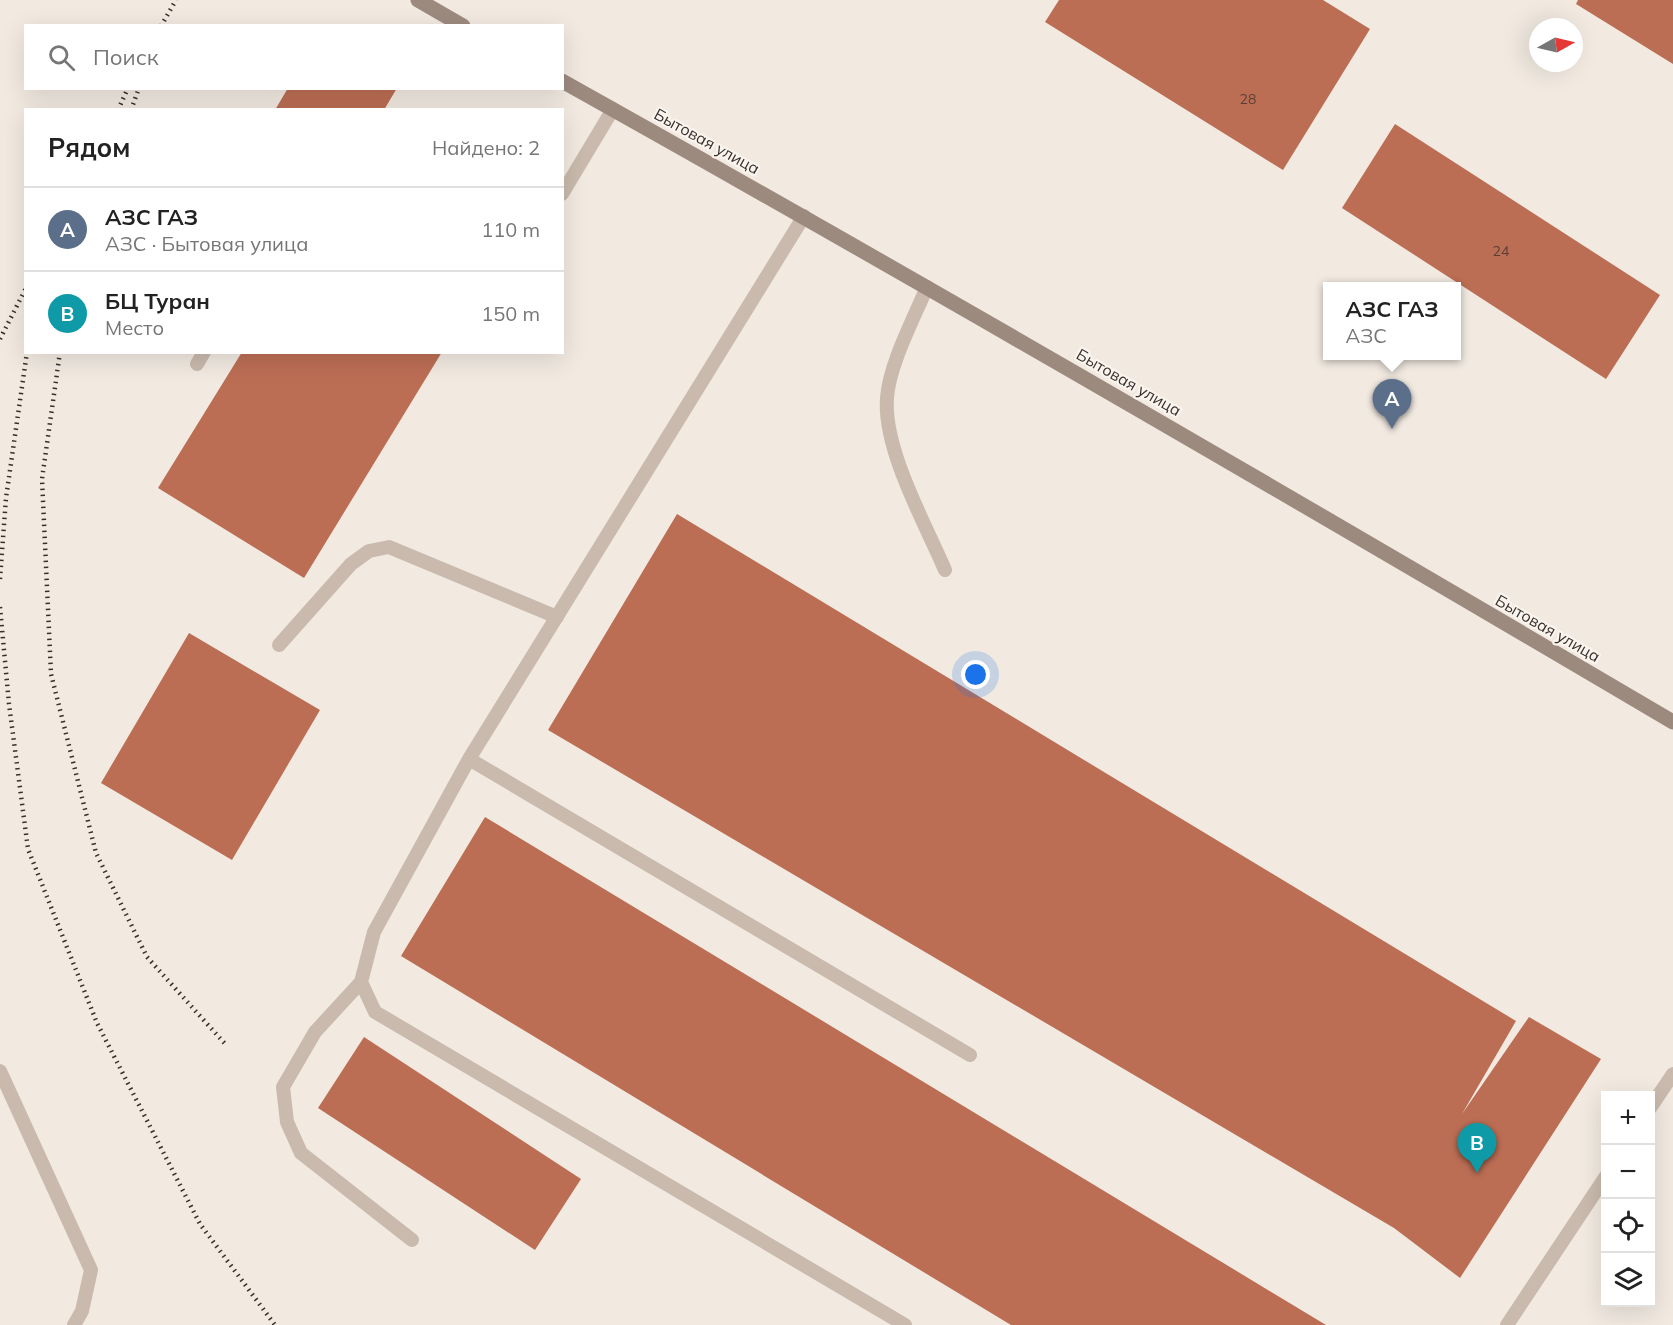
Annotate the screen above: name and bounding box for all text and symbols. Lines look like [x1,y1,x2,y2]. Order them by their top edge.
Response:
north arrow [1529,18,1583,72]
search box [24,24,564,90]
icon: search [45,41,78,74]
text: Поиск [93,43,159,71]
house number: 28 [1240,90,1256,108]
street label: Бытовая улица [651,104,763,178]
text: Рядом [48,131,131,164]
text: Найдено: 2 [432,135,540,160]
text: АЗС ГАЗ [105,203,198,231]
text: A [60,217,75,242]
text: 110 m [481,217,540,242]
text: АЗС · Бытовая улица [105,231,308,256]
house number: 24 [1493,242,1510,260]
popup [1323,282,1461,360]
text: БЦ Туран [105,287,210,315]
text: АЗС ГАЗ [1346,295,1439,323]
text: B [61,301,74,326]
text: 150 m [481,301,540,326]
text: Место [105,315,164,340]
text: АЗС [1346,323,1387,348]
street label: Бытовая улица [1073,344,1185,420]
pin: A [1372,380,1412,429]
street label: Бытовая улица [1492,590,1604,666]
your location [961,660,990,689]
map controls [1601,1091,1655,1307]
button: + [1601,1091,1655,1145]
pin: B [1458,1124,1496,1173]
button: − [1601,1145,1655,1199]
button: locate [1601,1199,1655,1253]
button: layers [1601,1253,1655,1307]

